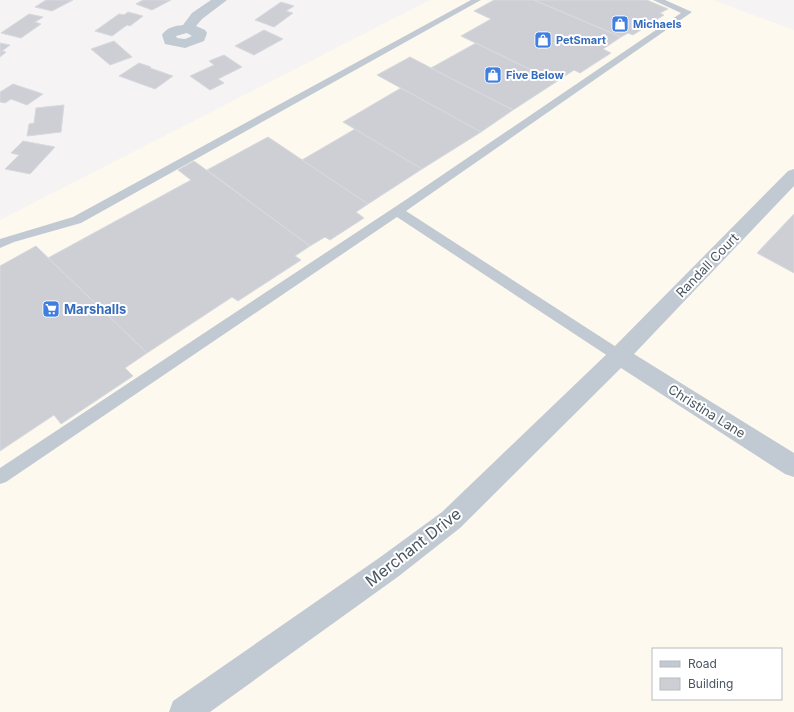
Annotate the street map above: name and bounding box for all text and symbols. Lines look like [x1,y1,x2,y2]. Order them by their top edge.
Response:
shop icon: Michaels [610,14,630,34]
place label: Michaels [633,17,682,31]
shop icon: PetSmart [533,30,553,50]
place label: PetSmart [556,33,606,47]
shop icon: Five Below [483,65,503,85]
place label: Five Below [506,68,564,82]
street label: Randall Court [672,230,742,300]
supermarket icon: Marshalls [41,299,61,319]
place label: Marshalls [64,301,126,317]
street label: Christina Lane [665,381,749,441]
street label: Merchant Drive [361,503,465,591]
legend [652,648,782,700]
text: Road [688,656,717,671]
text: Building [688,676,733,691]

